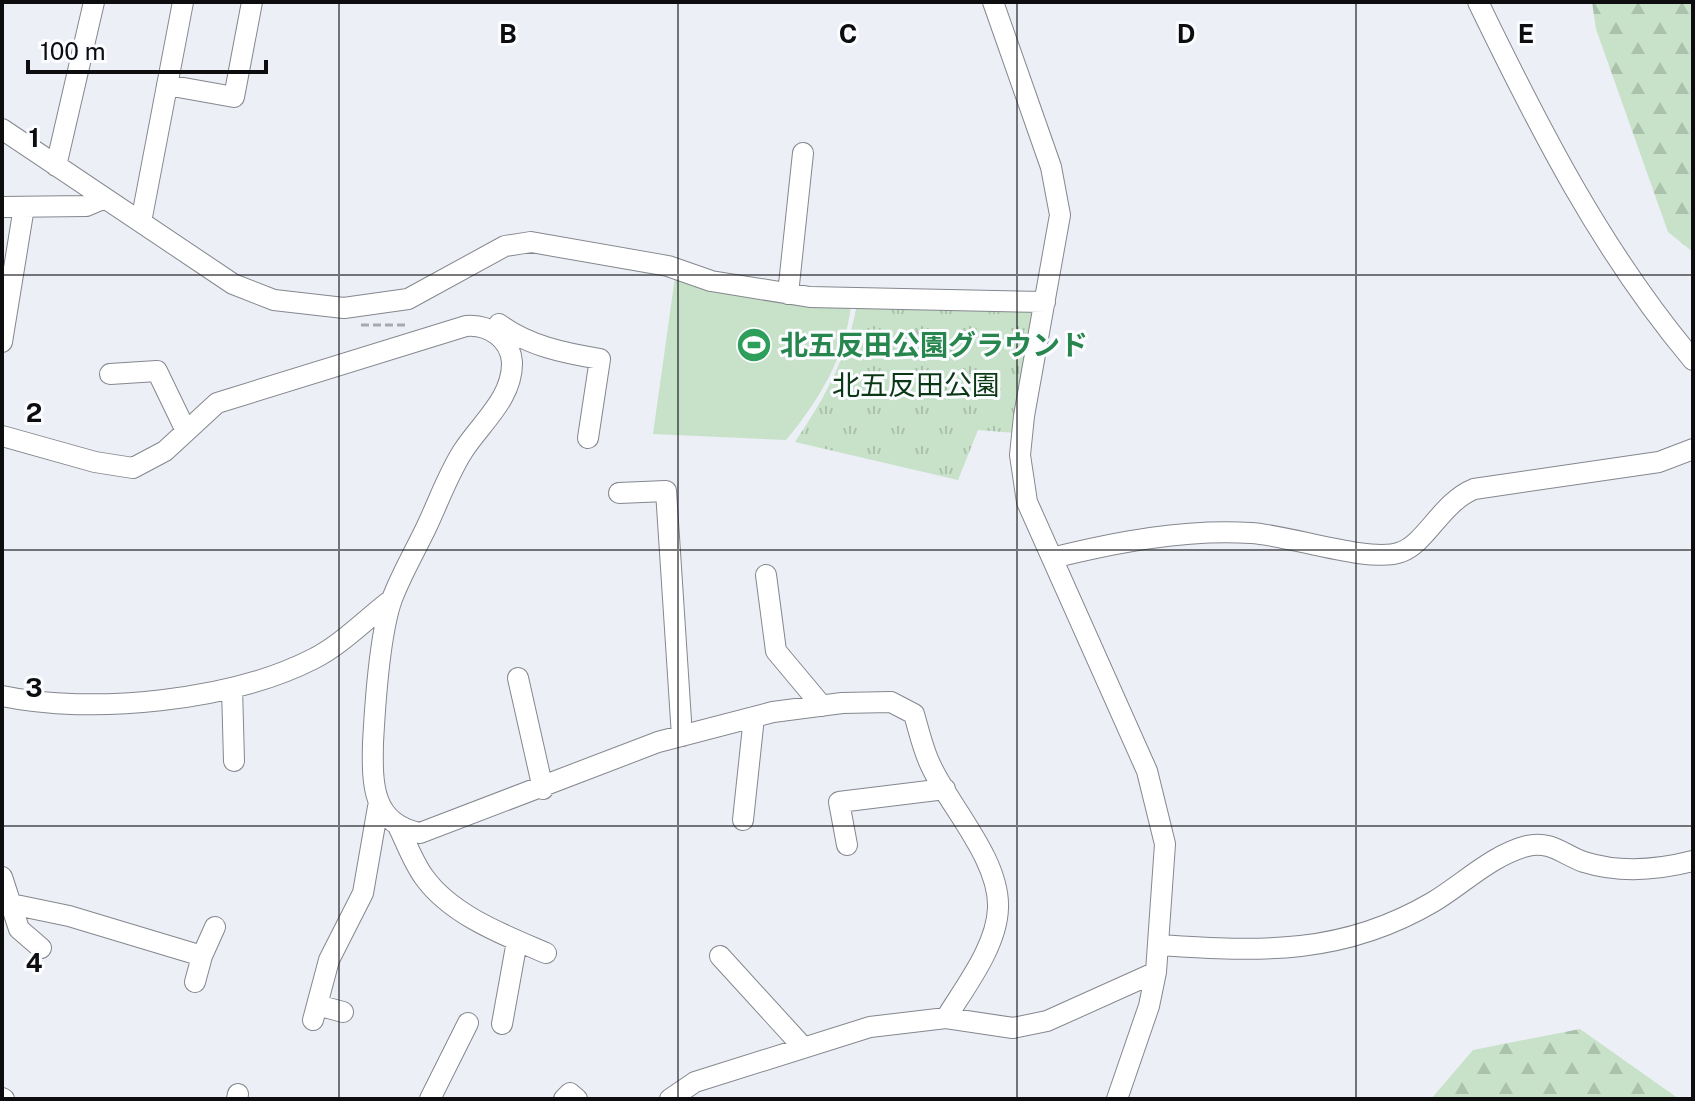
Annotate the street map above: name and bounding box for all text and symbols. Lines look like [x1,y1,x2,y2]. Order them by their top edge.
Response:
text: B [499,18,517,49]
text: C [839,18,857,49]
text: D [1177,18,1195,49]
text: E [1518,18,1534,49]
scale bar [28,24,266,74]
text: 100 m [40,37,106,65]
text: 1 [28,122,40,153]
sports icon: 北五反田公園グラウンド [735,326,773,364]
place label: 北五反田公園グラウンド [780,328,1088,361]
park label: 北五反田公園 [832,368,1000,401]
text: 2 [26,397,42,428]
text: 3 [25,672,43,703]
text: 4 [25,947,43,978]

